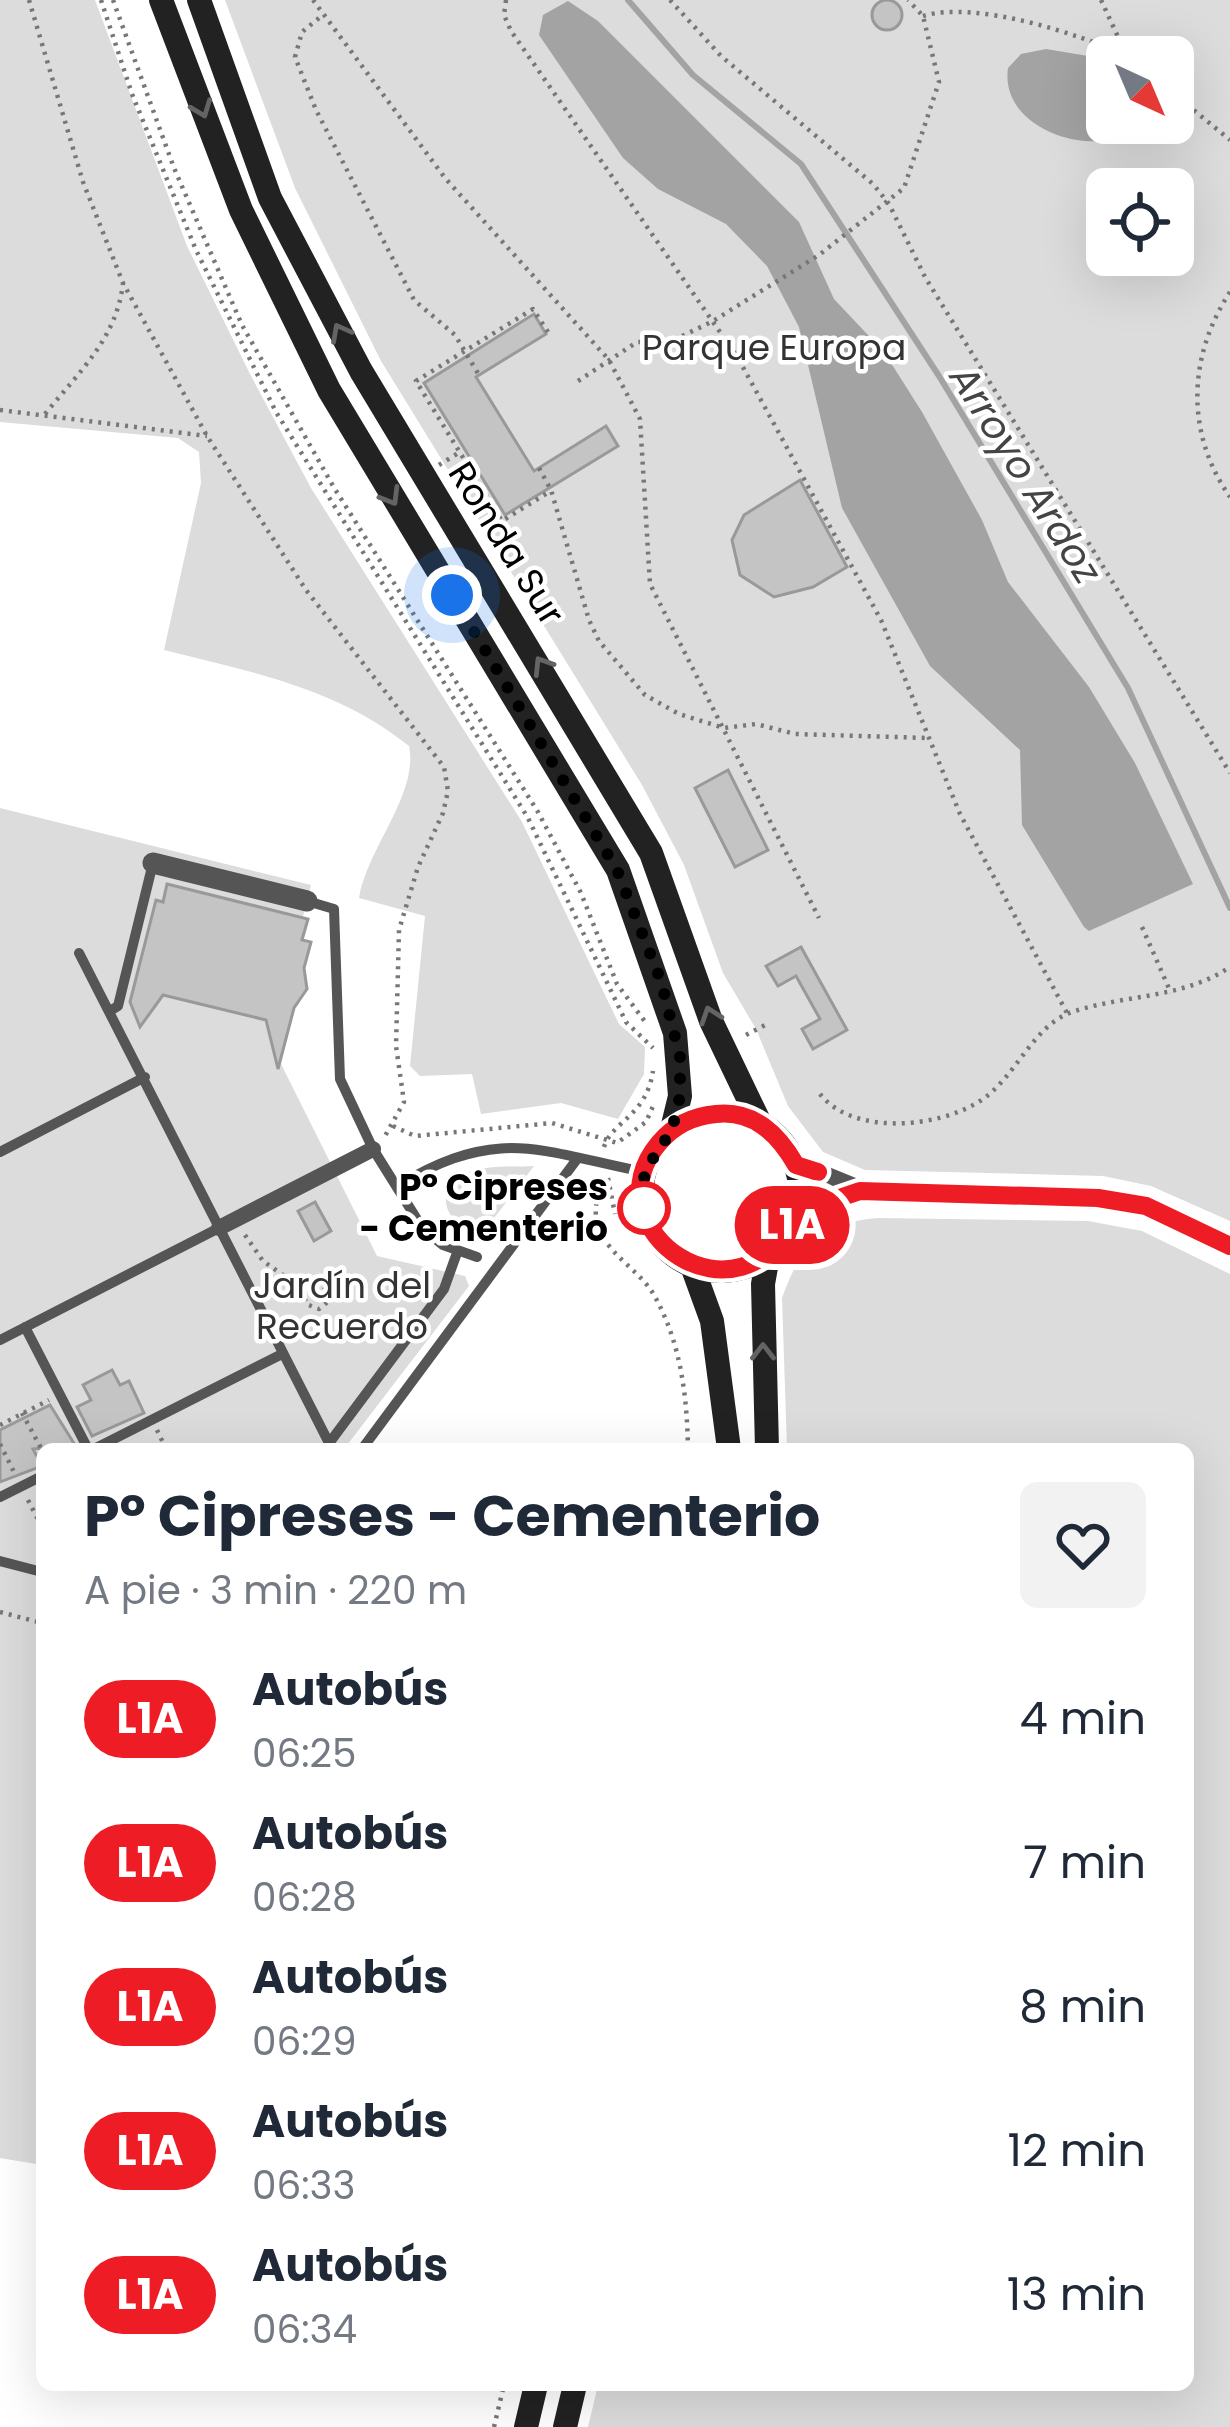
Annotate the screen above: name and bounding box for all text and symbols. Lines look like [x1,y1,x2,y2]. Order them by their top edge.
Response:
north arrow [1086,36,1194,144]
map controls [1086,36,1194,276]
one-way arrow [188,98,213,119]
button: locate [1086,168,1194,276]
park label: Parque Europa [642,322,906,373]
one-way arrow [331,323,354,344]
water label: Arroyo Ardoz [936,353,1115,595]
street label: Ronda Sur [436,452,577,635]
one-way arrow [377,484,400,506]
your location [422,565,482,625]
one-way arrow [534,657,556,679]
one-way arrow [699,1006,724,1027]
place label: Pº Cipreses - Cementerio [360,1162,608,1254]
marker: Pº Cipreses - Cementerio [619,1183,669,1233]
line badge: L1A [723,1186,861,1264]
text: L1A [759,1195,825,1254]
park label: Jardín del Recuerdo [253,1260,431,1352]
one-way arrow [750,1342,776,1360]
text: Pº Cipreses - Cementerio [84,1476,820,1556]
button: heart [1020,1482,1146,1608]
text: A pie · 3 min · 220 m [84,1563,467,1618]
text: Autobús [252,1658,448,1721]
text: 4 min [1019,1687,1146,1750]
text: L1A [117,1689,183,1748]
text: 06:25 [252,1726,356,1781]
text: Autobús [252,1802,448,1865]
text: 7 min [1023,1831,1146,1894]
text: L1A [117,1833,183,1892]
text: 06:28 [252,1870,357,1925]
text: Autobús [252,1946,448,2009]
text: 8 min [1019,1975,1146,2038]
text: L1A [117,1977,183,2036]
text: 06:29 [252,2014,357,2069]
text: Autobús [252,2090,448,2153]
text: 12 min [1007,2119,1146,2182]
text: L1A [117,2121,183,2180]
text: 06:33 [252,2158,356,2213]
text: Autobús [252,2234,448,2297]
text: 13 min [1007,2263,1146,2326]
text: L1A [117,2265,183,2324]
text: 06:34 [252,2302,357,2357]

